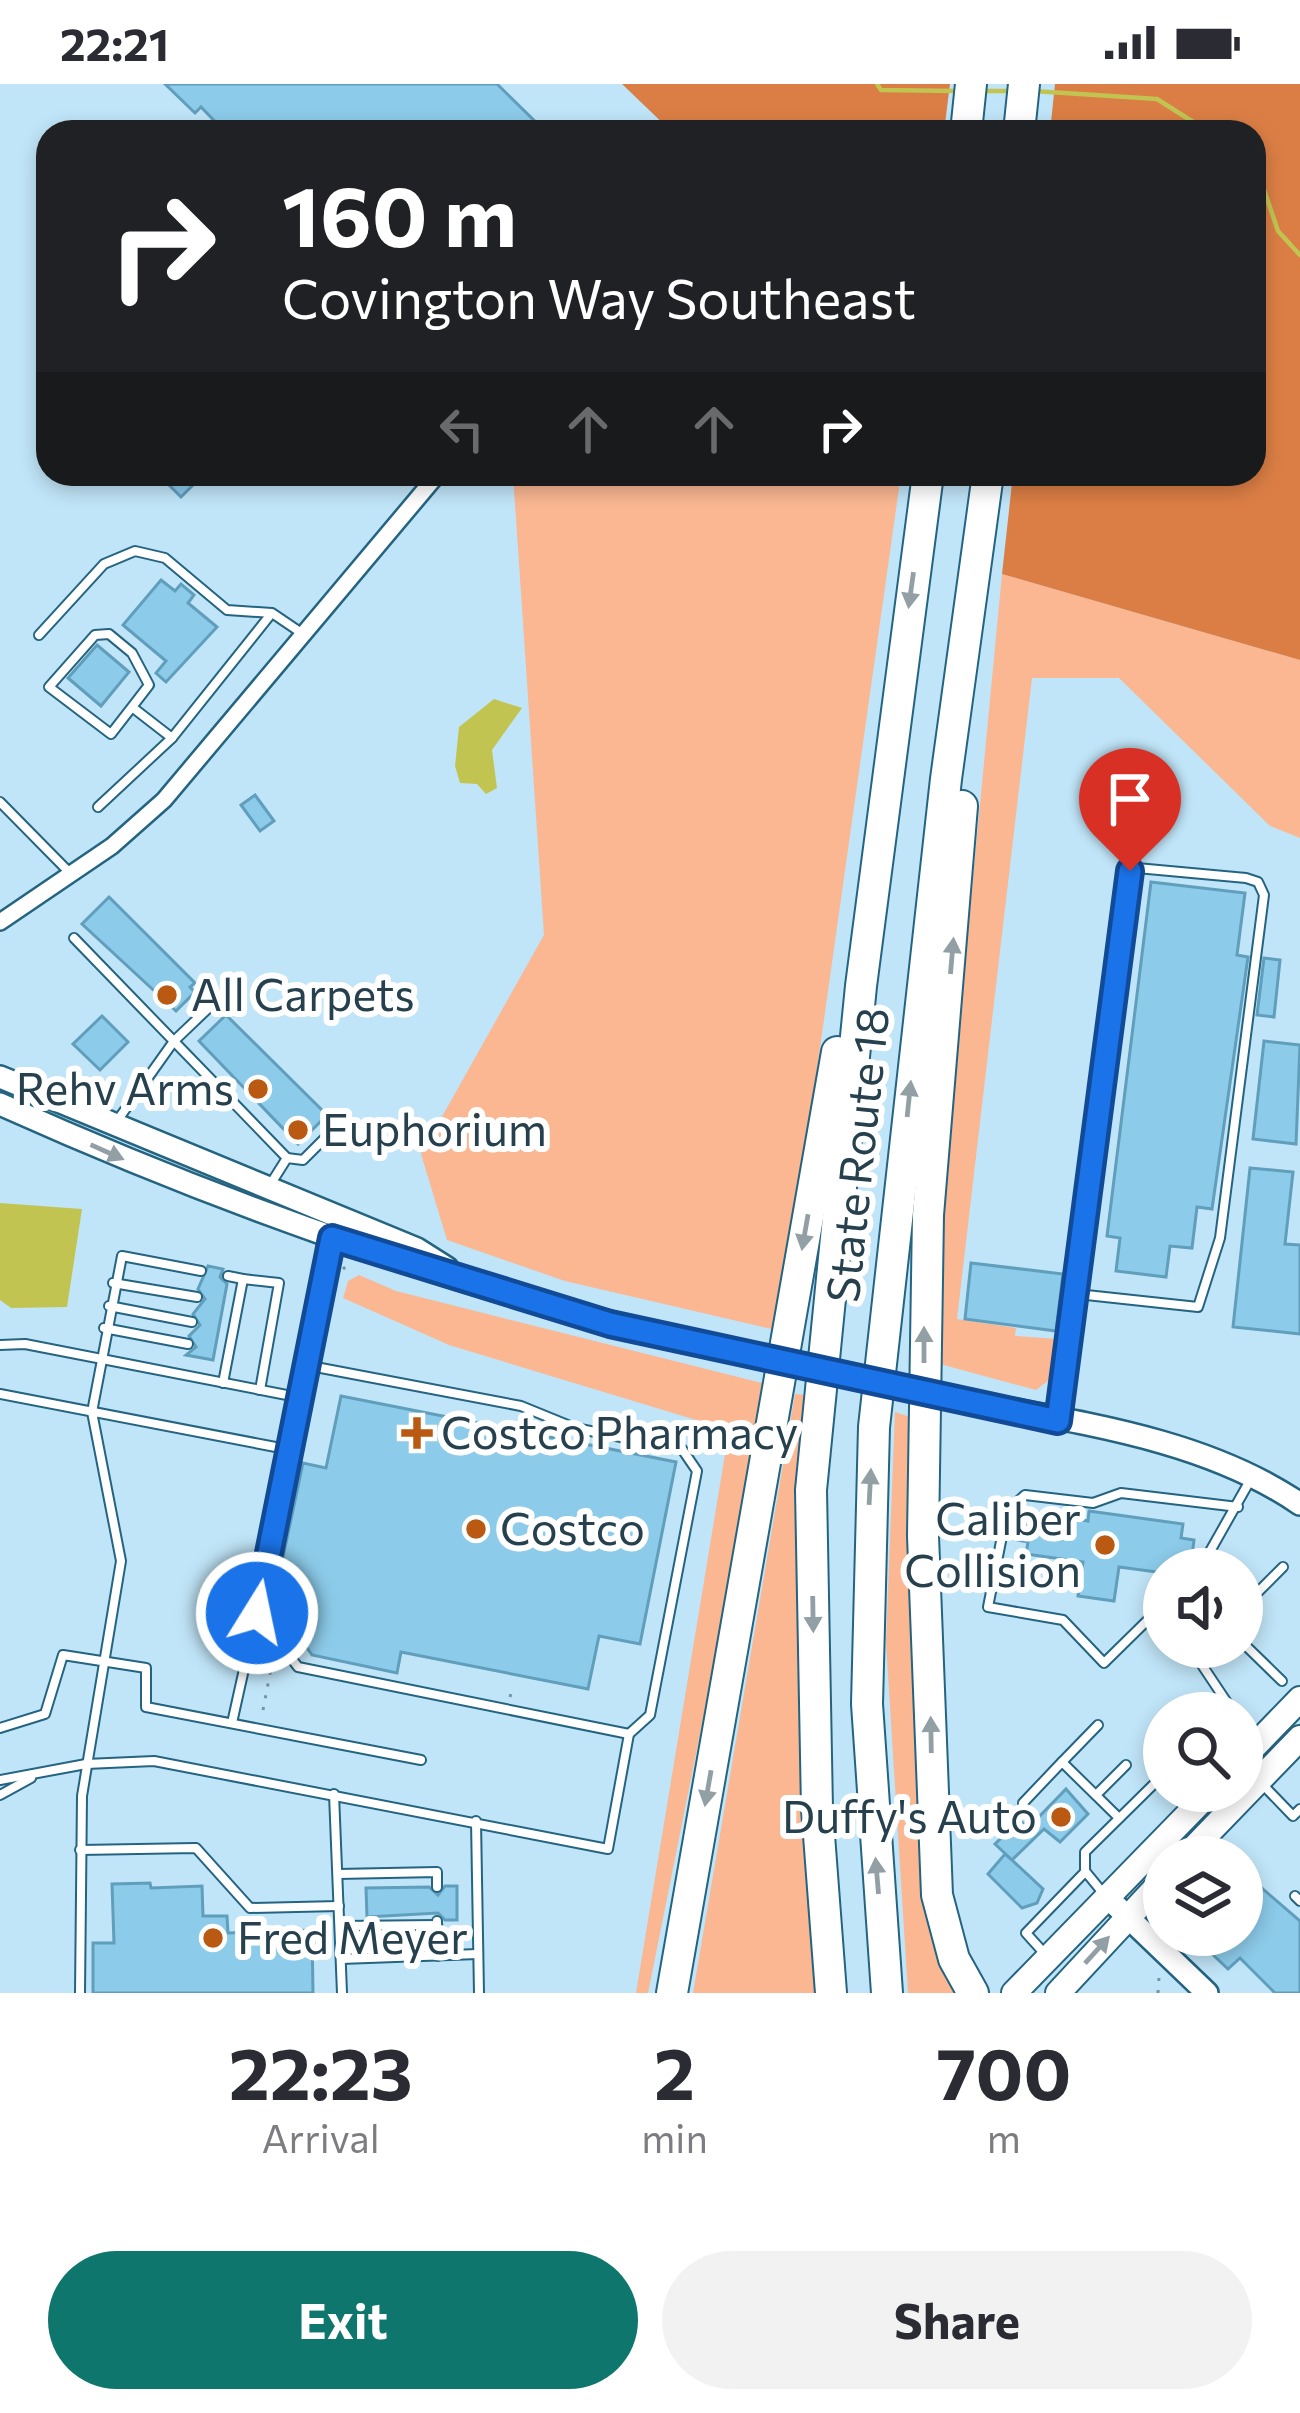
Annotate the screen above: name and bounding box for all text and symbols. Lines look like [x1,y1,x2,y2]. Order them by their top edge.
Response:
text: 22:21 [60,15,169,70]
text: 160 m [282,162,517,264]
icon: right [84,168,240,324]
text: Covington Way Southeast [282,264,916,330]
icon: left [429,396,495,462]
icon: ahead [555,396,621,462]
icon: ahead [681,396,747,462]
icon: right [807,396,873,462]
one-way arrow [901,572,920,609]
pin [1079,748,1181,871]
icon: arrive [1097,766,1163,832]
one-way arrow [943,937,962,974]
place label: All Carpets [191,965,415,1020]
marker: All Carpets [154,982,180,1008]
street label: State Route 18 [813,1005,898,1305]
place label: Rehv Arms [16,1059,234,1114]
marker: Rehv Arms [245,1076,271,1102]
one-way arrow [900,1080,919,1117]
place label: Euphorium [322,1100,547,1155]
marker: Euphorium [285,1117,311,1143]
one-way arrow [90,1142,125,1162]
one-way arrow [796,1214,814,1252]
one-way arrow [914,1325,934,1363]
place label: Costco Pharmacy [441,1403,798,1458]
marker: Costco Pharmacy [404,1420,430,1446]
one-way arrow [861,1467,880,1505]
place label: Caliber Collision [904,1489,1081,1596]
place label: Costco [500,1499,645,1554]
marker: Costco [463,1516,489,1542]
marker: Caliber Collision [1092,1532,1118,1558]
map controls [1143,1548,1263,1956]
button: sound [1143,1548,1263,1668]
position arrow [194,1550,320,1676]
one-way arrow [803,1596,822,1634]
button: search [1143,1692,1263,1812]
one-way arrow [921,1715,940,1753]
one-way arrow [698,1769,717,1807]
place label: Duffy's Auto [782,1787,1037,1842]
marker: Duffy's Auto [1048,1804,1074,1830]
button: layers [1143,1836,1263,1956]
one-way arrow [867,1857,886,1895]
place label: Fred Meyer [237,1908,468,1963]
marker: Fred Meyer [200,1925,226,1951]
one-way arrow [1083,1935,1110,1965]
text: 22:23 [229,2027,413,2115]
text: 2 [654,2027,695,2115]
text: 700 [936,2027,1071,2115]
text: Arrival [262,2113,380,2161]
text: min [641,2113,708,2161]
text: m [987,2113,1021,2161]
button: Exit [48,2251,638,2389]
button: Share [662,2251,1252,2389]

